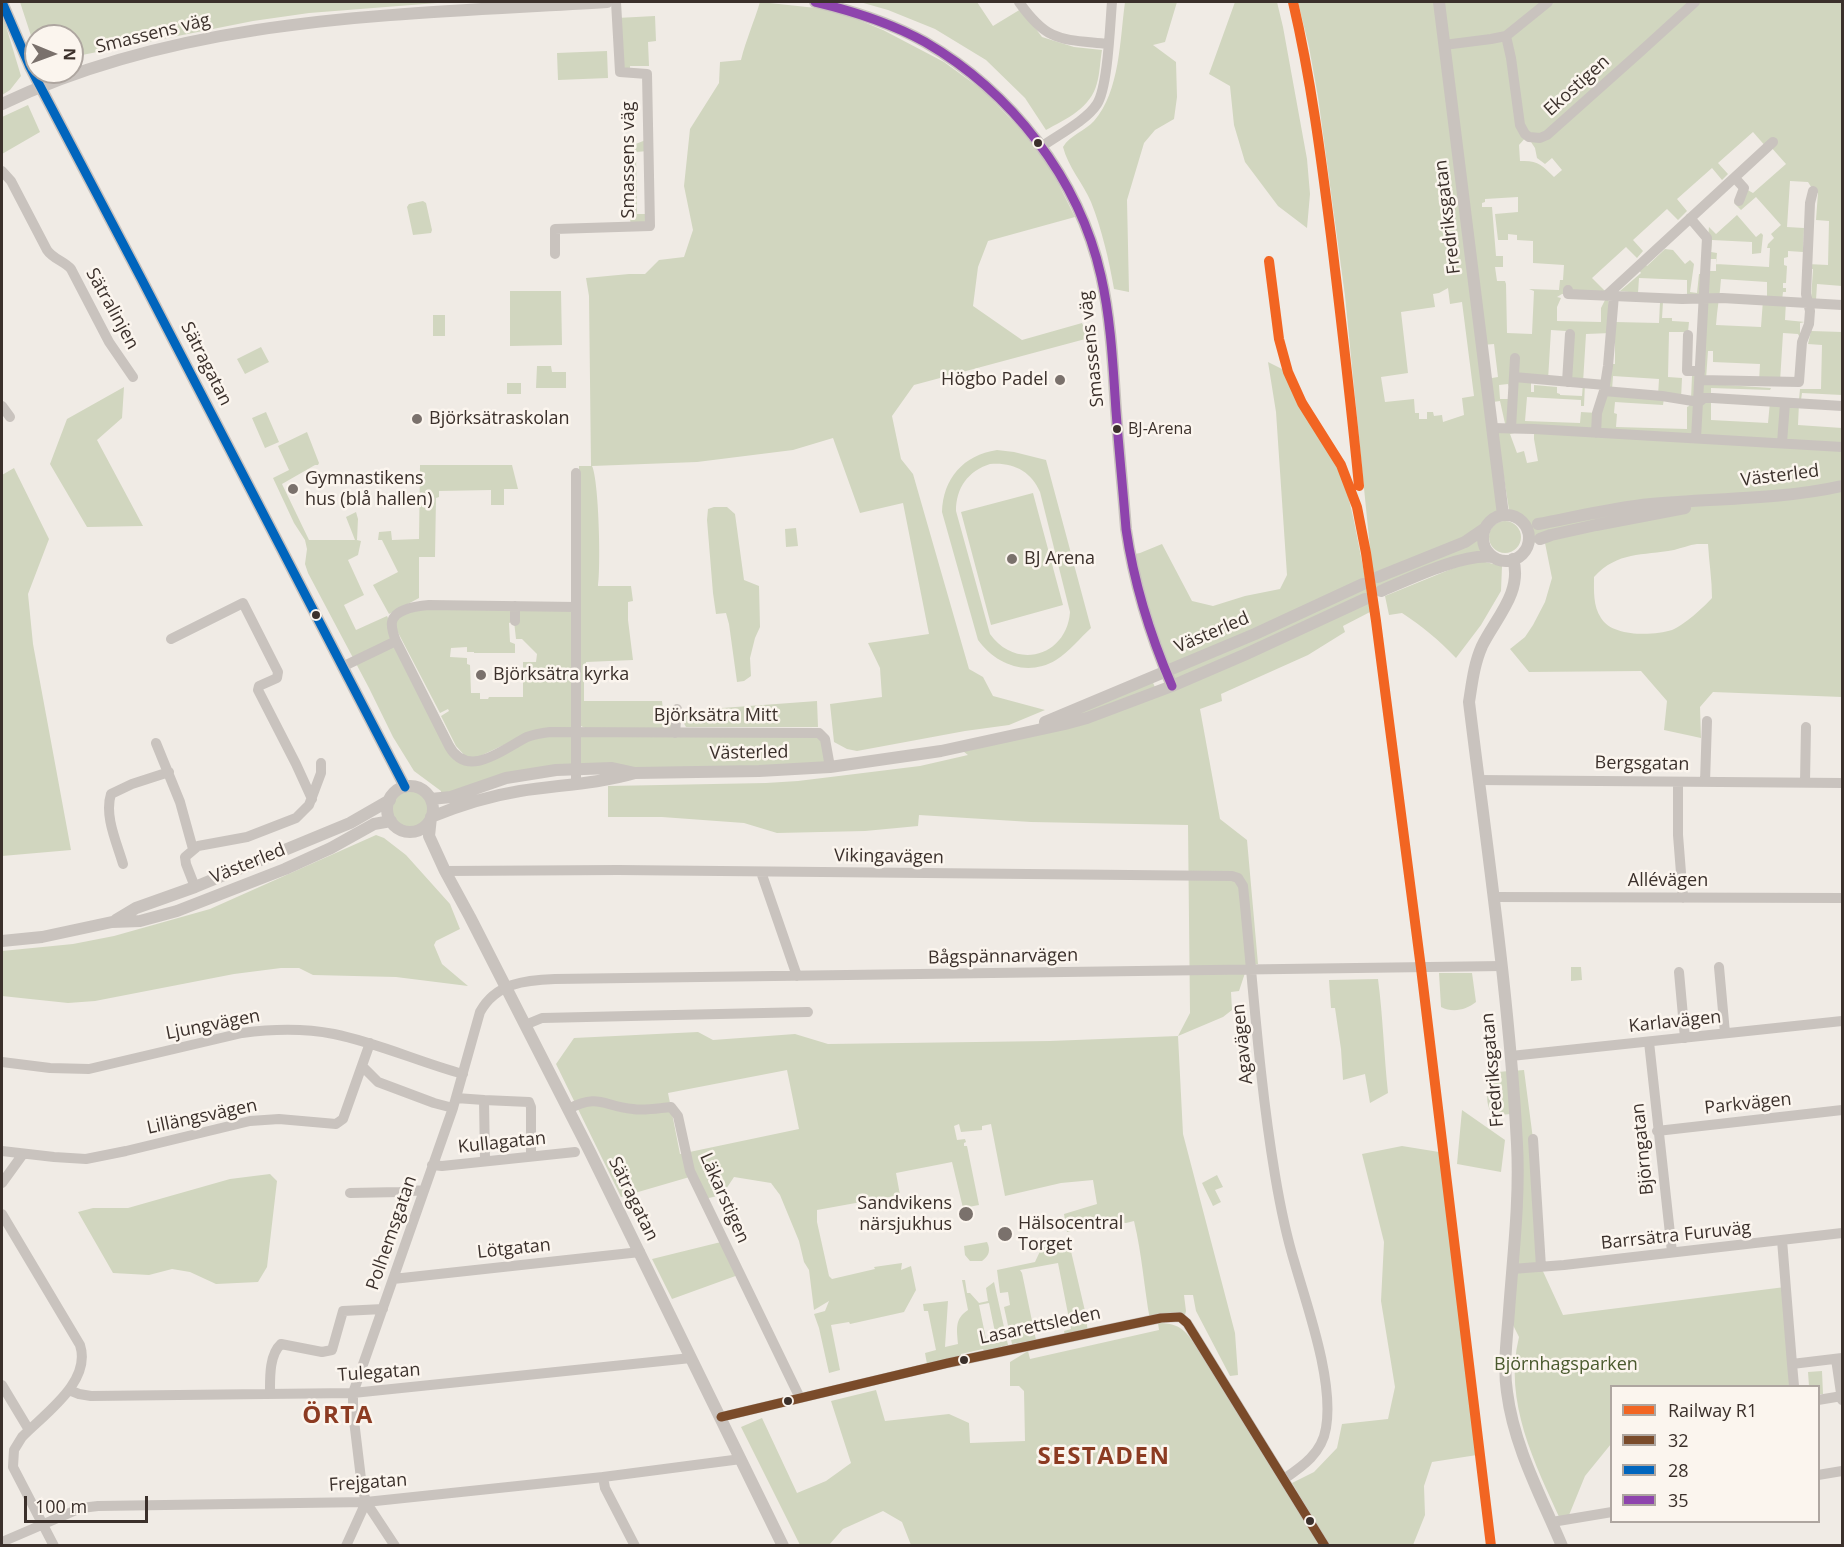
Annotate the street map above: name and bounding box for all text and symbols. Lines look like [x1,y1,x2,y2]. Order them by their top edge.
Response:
street label: Smassens väg [94,9,212,59]
north arrow [24,24,84,84]
text: N [59,48,81,61]
street label: Ekostigen [1540,51,1614,121]
street label: Smassens väg [618,102,640,218]
unlabelled marker [1032,137,1044,149]
street label: Fredriksgatan [1430,159,1466,275]
street label: Sätralinjen [81,265,143,353]
street label: Smassens väg [1075,290,1109,408]
street label: Sätragatan [176,319,236,409]
place label: Högbo Padel [941,369,1048,391]
marker: Högbo Padel [1053,373,1067,387]
place label: Björksätraskolan [429,408,570,430]
marker: Björksätraskolan [410,412,424,426]
place label: BJ-Arena [1128,419,1192,439]
marker: BJ-Arena [1111,423,1123,435]
street label: Västerled [1740,460,1820,492]
place label: Gymnastikens hus (blå hallen) [305,468,432,510]
marker: Gymnastikens hus (blå hallen) [286,482,300,496]
place label: BJ Arena [1024,548,1095,570]
marker: BJ Arena [1005,552,1019,566]
street label: Västerled [1171,608,1253,658]
unlabelled marker [310,609,322,621]
place label: Björksätra kyrka [493,664,629,686]
marker: Björksätra kyrka [474,668,488,682]
street label: Björksätra Mitt [654,705,778,727]
street label: Västerled [709,742,789,764]
street label: Bergsgatan [1594,752,1690,776]
street label: Västerled [207,839,289,889]
street label: Vikingavägen [834,845,944,869]
street label: Allévägen [1628,870,1708,892]
street label: Bågspännarvägen [928,945,1078,969]
street label: Agavägen [1228,1003,1258,1085]
street label: Ljungvägen [164,1005,262,1045]
street label: Karlavägen [1628,1006,1722,1038]
street label: Fredriksgatan [1477,1012,1509,1128]
street label: Parkvägen [1703,1089,1793,1119]
street label: Lillängsvägen [145,1095,259,1139]
street label: Björngatan [1627,1102,1659,1196]
street label: Kullagatan [457,1128,547,1158]
street label: Läkarstigen [694,1149,754,1247]
street label: Sätragatan [603,1153,663,1245]
street label: Polhemsgatan [362,1173,422,1293]
place label: Sandvikens närsjukhus [857,1193,952,1236]
marker: Sandvikens närsjukhus [957,1205,975,1223]
place label: Hälsocentral Torget [1018,1213,1123,1256]
street label: Barrsätra Furuväg [1600,1217,1752,1255]
marker: Hälsocentral Torget [996,1225,1014,1243]
street label: Lötgatan [476,1234,552,1264]
street label: Lasarettsleden [977,1303,1103,1349]
unlabelled marker [958,1354,970,1366]
park label: Björnhagsparken [1494,1354,1638,1376]
street label: Tulegatan [337,1359,421,1387]
legend [1610,1385,1820,1523]
unlabelled marker [782,1395,794,1407]
text: Railway R1 [1668,1398,1757,1422]
district label: ÖRTA [302,1402,374,1430]
text: 32 [1668,1428,1689,1452]
district label: SESTADEN [1037,1443,1171,1471]
text: 28 [1668,1458,1689,1482]
street label: Frejgatan [328,1469,408,1497]
scale bar [27,1484,152,1522]
text: 35 [1668,1488,1689,1512]
text: 100 m [35,1494,87,1518]
unlabelled marker [1304,1515,1316,1527]

